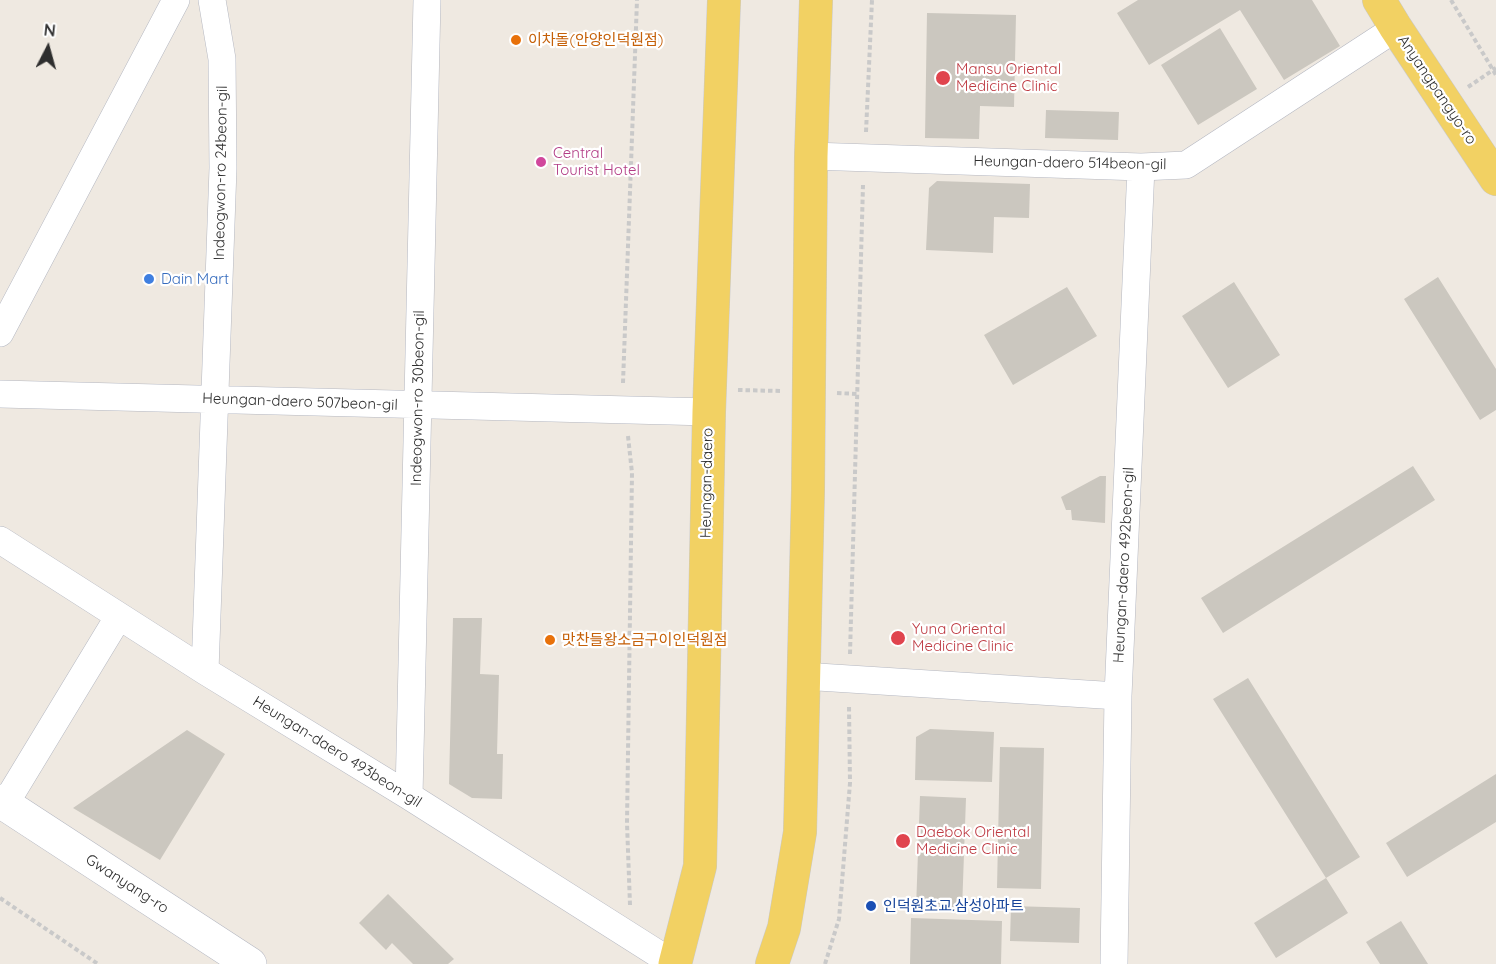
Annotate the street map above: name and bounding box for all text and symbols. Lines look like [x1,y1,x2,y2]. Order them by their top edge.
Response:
north arrow [18,18,78,78]
text: N [43,20,57,41]
place label: 이차돌(안양인덕원점) [528,31,663,49]
street label: Anyangpangyo-ro [1394,32,1480,148]
marker: 이차돌(안양인덕원점) [509,33,523,47]
place label: Mansu Oriental Medicine Clinic [956,60,1061,95]
marker: Mansu Oriental Medicine Clinic [934,69,952,87]
street label: Indeogwon-ro 24beon-gil [210,85,232,261]
place label: Central Tourist Hotel [553,144,640,179]
street label: Heungan-daero 514beon-gil [973,152,1167,174]
marker: Central Tourist Hotel [534,155,548,169]
place label: Dain Mart [161,270,229,288]
marker: Dain Mart [142,272,156,286]
street label: Indeogwon-ro 30beon-gil [407,310,429,486]
street label: Heungan-daero 507beon-gil [202,390,398,414]
street label: Heungan-daero [697,428,717,538]
street label: Heungan-daero 492beon-gil [1110,467,1138,663]
place label: Yuna Oriental Medicine Clinic [912,620,1014,655]
marker: Yuna Oriental Medicine Clinic [889,629,907,647]
place label: 맛찬들왕소금구이인덕원점 [562,631,728,649]
marker: 맛찬들왕소금구이인덕원점 [543,633,557,647]
street label: Heungan-daero 493beon-gil [249,693,425,811]
place label: Daebok Oriental Medicine Clinic [916,823,1030,858]
marker: Daebok Oriental Medicine Clinic [894,832,912,850]
street label: Gwanyang-ro [82,850,172,918]
place label: 인덕원초교.삼성아파트 [883,897,1024,915]
marker: 인덕원초교.삼성아파트 [864,899,878,913]

